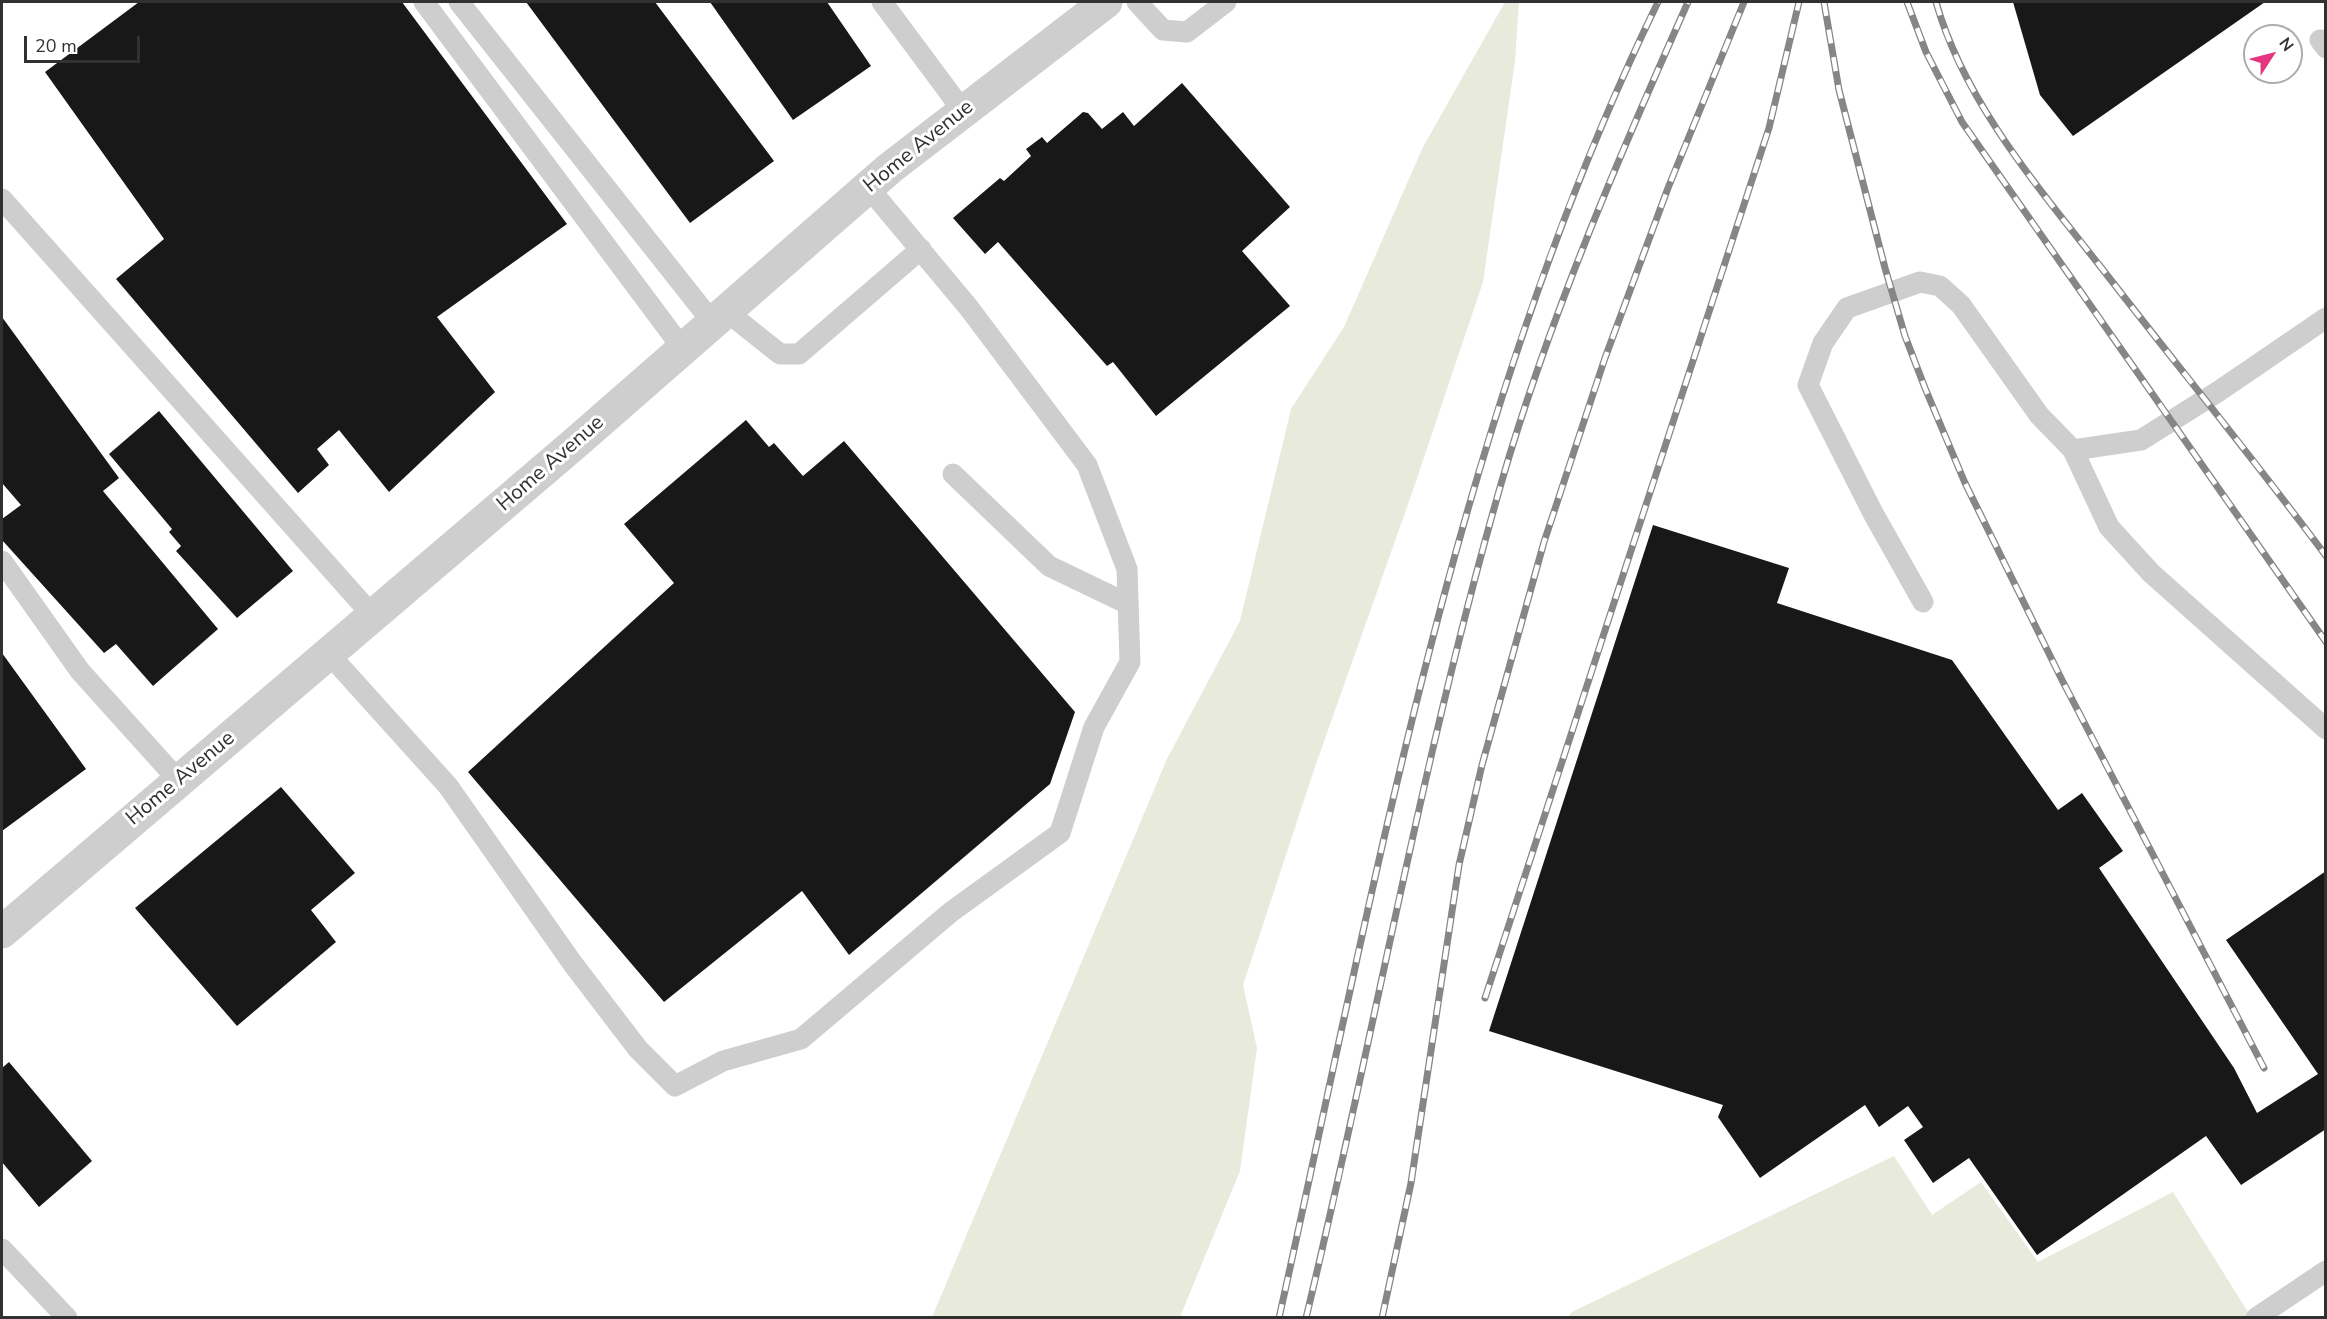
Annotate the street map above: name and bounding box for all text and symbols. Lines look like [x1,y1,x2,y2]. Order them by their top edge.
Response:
scale bar [27,24,142,62]
north arrow [2243,24,2303,84]
text: N [2274,33,2298,56]
text: 20 m [35,34,77,58]
street label: Home Avenue [859,95,979,199]
street label: Home Avenue [492,411,610,517]
street label: Home Avenue [122,726,240,832]

